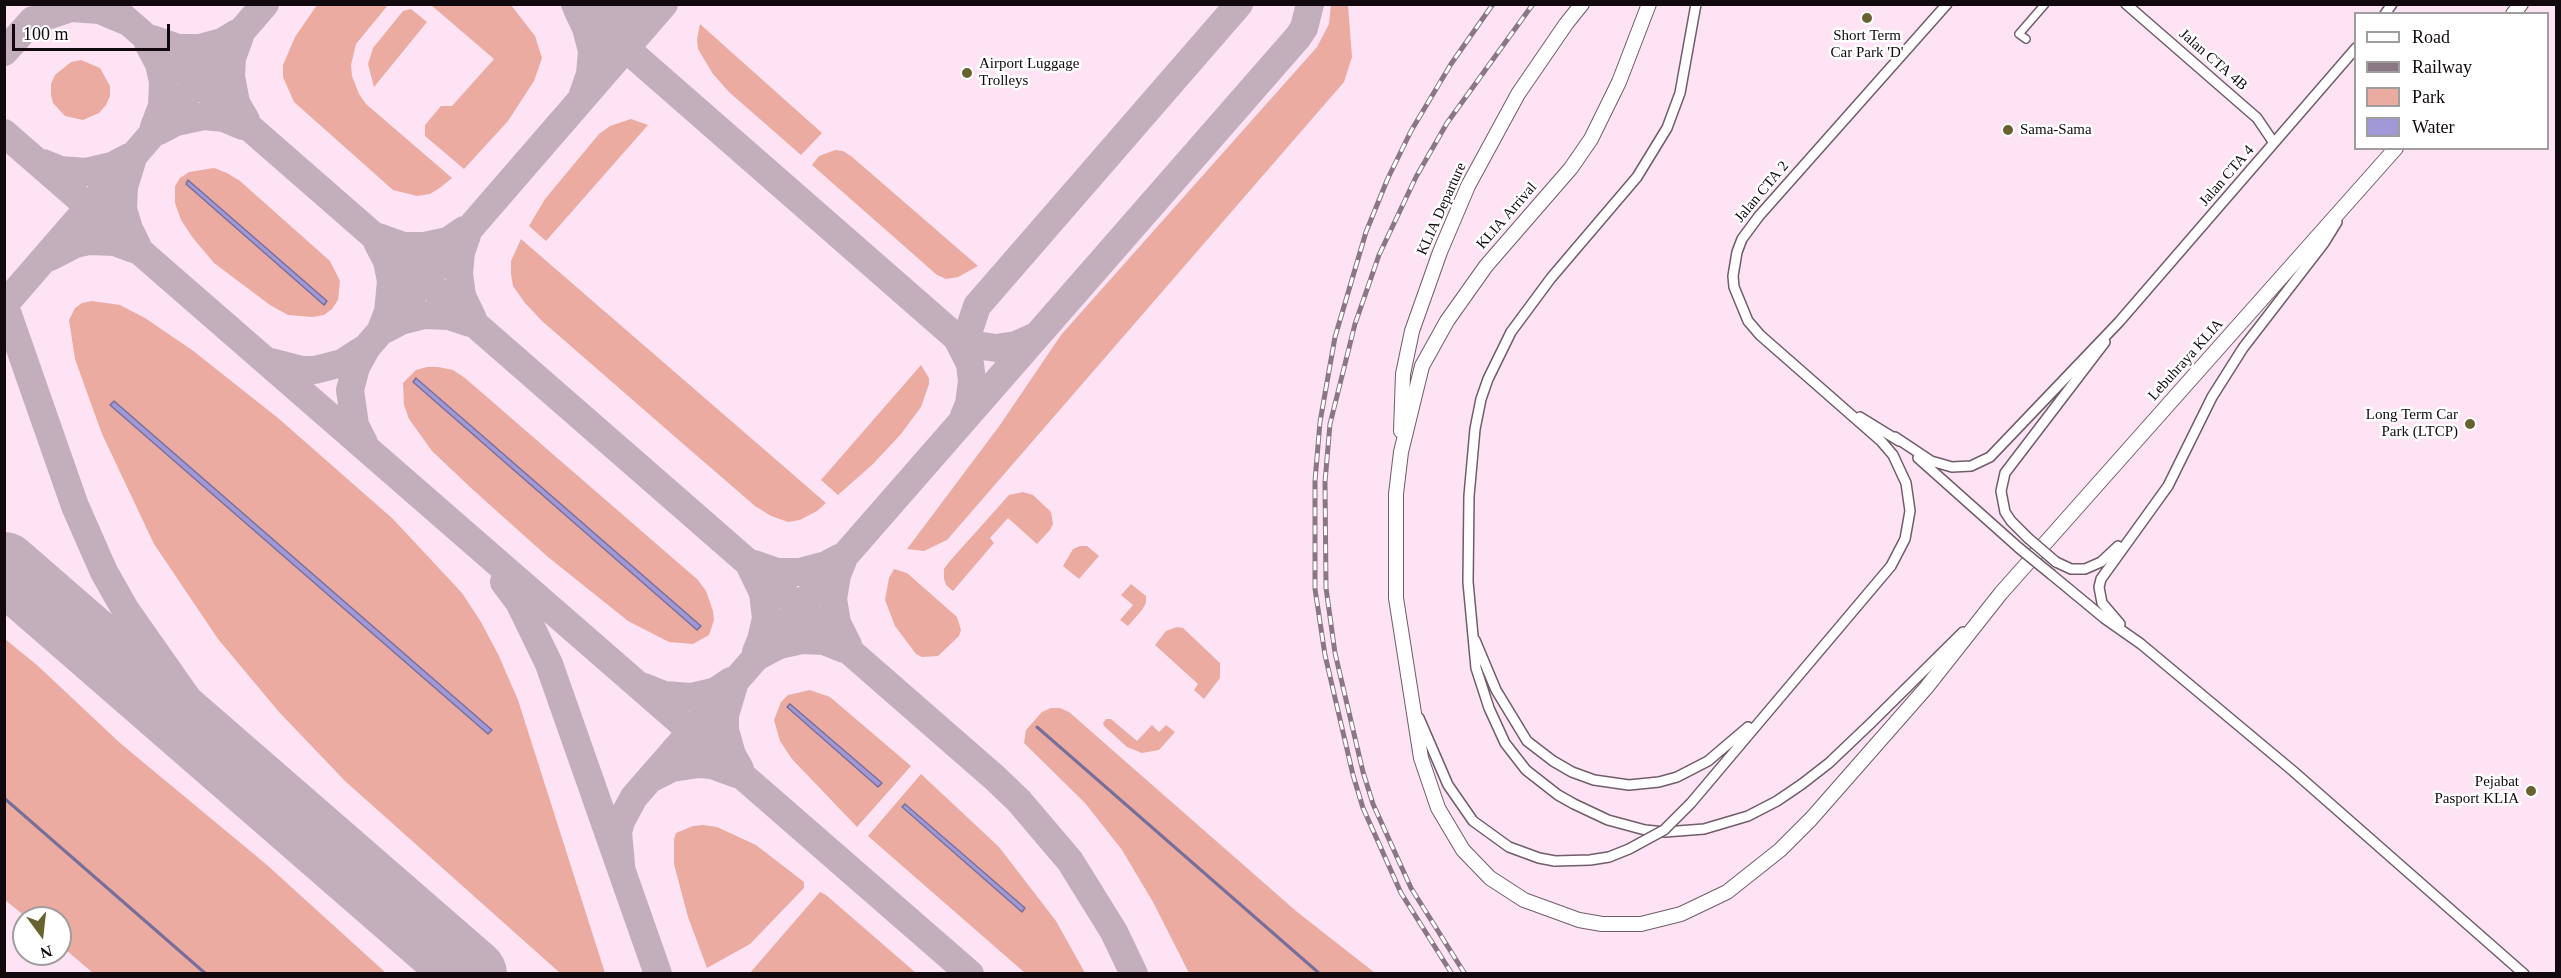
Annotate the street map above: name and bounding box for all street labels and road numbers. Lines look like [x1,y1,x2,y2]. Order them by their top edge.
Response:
street label: Jalan CTA 4B [2175,25,2251,95]
street label: Jalan CTA 4 [2196,142,2258,210]
street label: Jalan CTA 2 [1731,158,1793,226]
street label: KLIA Departure [1414,160,1470,258]
street label: KLIA Arrival [1473,179,1541,253]
street label: Lebuhraya KLIA [2145,315,2227,405]

